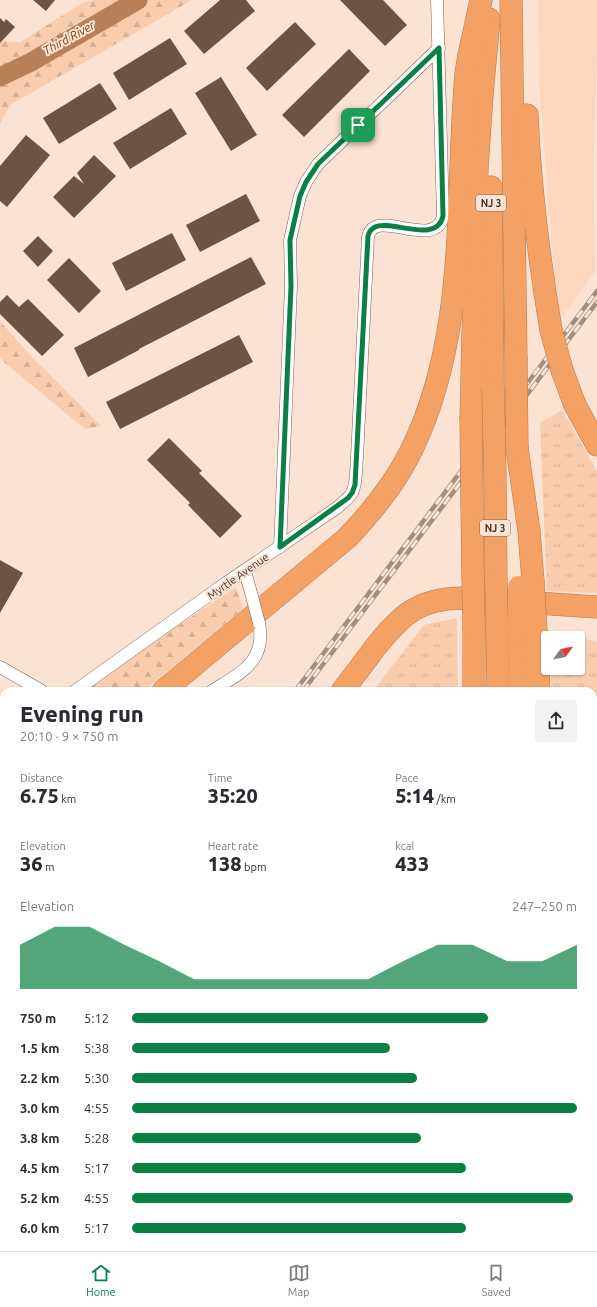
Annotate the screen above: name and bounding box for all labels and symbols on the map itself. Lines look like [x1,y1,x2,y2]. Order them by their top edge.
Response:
water label: Third River [41,18,97,57]
pin [341,108,375,142]
road number: NJ 3 [476,195,506,211]
road number: NJ 3 [480,520,510,536]
street label: Myrtle Avenue [205,550,271,602]
north arrow [541,631,585,675]

